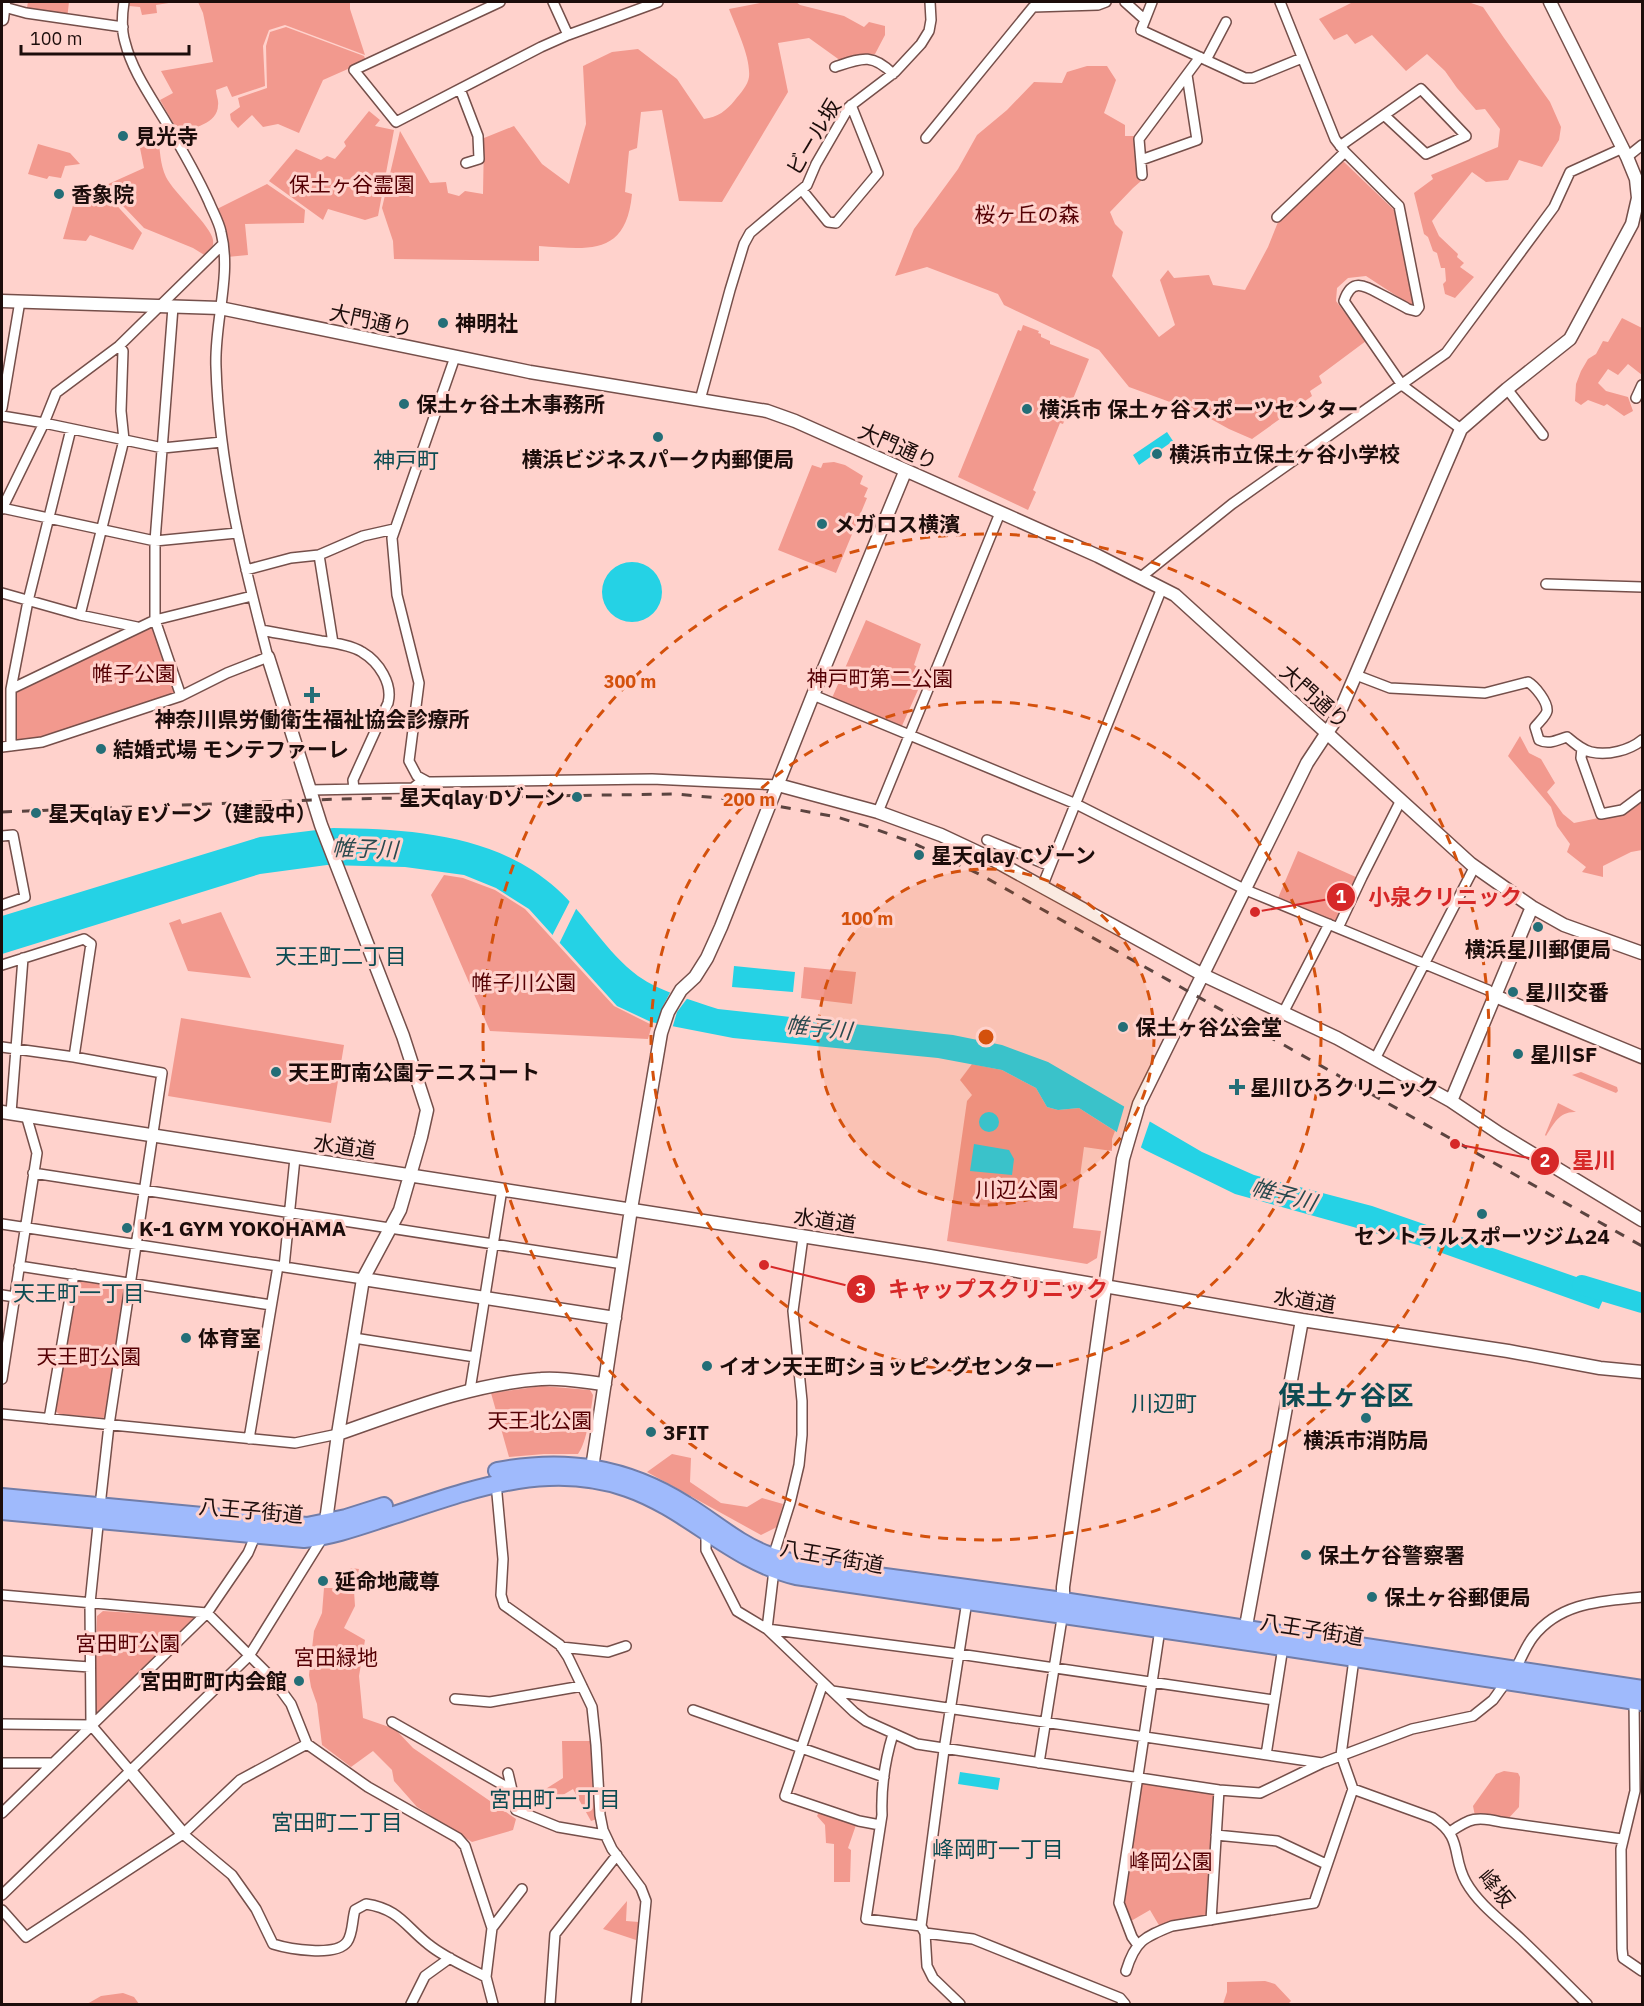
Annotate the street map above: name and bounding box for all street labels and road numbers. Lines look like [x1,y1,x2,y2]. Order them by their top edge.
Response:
street label: ビール坂 [779,94,847,180]
street label: 大門通り [327,298,415,342]
street label: 大門通り [854,416,942,476]
street label: 大門通り [1274,657,1356,735]
street label: 水道道 [312,1128,378,1164]
street label: 水道道 [792,1202,858,1238]
street label: 水道道 [1272,1281,1338,1319]
street label: 八王子街道 [197,1491,305,1529]
street label: 八王子街道 [778,1533,886,1579]
street label: 八王子街道 [1258,1607,1366,1651]
street label: 峰坂 [1473,1863,1521,1913]

